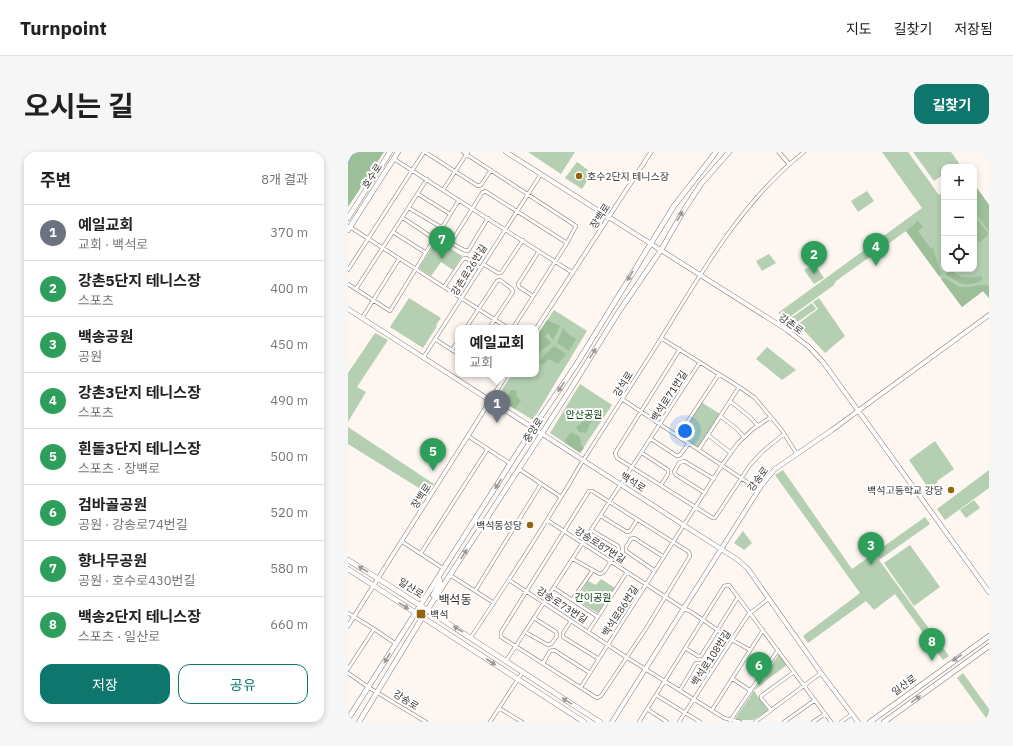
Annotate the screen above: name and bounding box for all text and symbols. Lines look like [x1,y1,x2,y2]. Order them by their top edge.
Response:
text: Turnpoint [20,16,107,40]
text: 지도 [846,20,872,38]
text: 길찾기 [894,20,932,38]
text: 저장됨 [954,20,993,38]
button: 길찾기 [914,84,989,124]
text: 오시는 길 [24,87,134,124]
street label: 호수로 [359,161,385,191]
map controls [941,164,977,272]
button: + [941,164,977,200]
text: 주변 [40,169,71,191]
place label: 호수2단지 테니스장 [587,170,669,183]
text: 8개 결과 [261,171,308,188]
marker: 호수2단지 테니스장 [574,171,584,181]
button: − [941,200,977,236]
street label: 장백로 [587,201,613,231]
one-way arrow [677,210,684,222]
text: 예일교회 [78,215,133,234]
text: 1 [49,224,57,241]
text: 370 m [270,224,308,241]
pin: 7 [429,226,455,259]
pin: 4 [863,233,889,266]
text: 교회 · 백석로 [78,236,148,253]
button: locate [941,236,977,272]
pin: 2 [801,241,827,274]
street label: 강촌로26번길 [448,242,490,298]
text: 강촌5단지 테니스장 [78,271,201,290]
one-way arrow [626,271,634,281]
text: 2 [49,280,57,297]
text: 400 m [270,280,308,297]
text: 스포츠 [78,292,114,309]
street label: 강촌로 [776,311,806,337]
popup [455,325,539,377]
text: 백송공원 [78,327,133,346]
text: 예일교회 [469,333,525,352]
text: 3 [49,336,57,353]
text: 450 m [270,336,308,353]
text: 공원 [78,348,102,365]
one-way arrow [589,348,597,358]
text: 교회 [469,354,493,371]
street label: 백석로71번길 [648,368,690,424]
street label: 강석로 [610,369,636,399]
one-way arrow [557,381,565,392]
text: 강촌3단지 테니스장 [78,383,201,402]
pin: 1 [484,390,510,423]
text: 4 [49,392,57,409]
text: 490 m [270,392,308,409]
text: 스포츠 [78,404,114,421]
park label: 안산공원 [566,408,602,421]
street label: 중앙로 [520,415,546,445]
your location [675,421,695,441]
pin: 5 [420,438,446,471]
text: 흰돌3단지 테니스장 [78,439,201,458]
text: 5 [49,448,57,465]
text: 500 m [270,448,308,465]
text: 스포츠 · 장백로 [78,460,160,477]
street label: 강송로 [745,464,771,494]
street label: 백석로 [618,469,648,495]
one-way arrow [494,479,502,489]
street label: 장백로 [408,481,434,511]
place label: 백석고등학교 강당 [867,484,943,497]
marker: 백석고등학교 강당 [946,485,956,495]
text: 검바골공원 [78,495,147,514]
text: 6 [49,504,57,521]
text: 520 m [270,504,308,521]
text: 공원 · 강송로74번길 [78,516,188,533]
place label: 백석동성당 [476,519,522,532]
marker: 백석동성당 [525,520,535,530]
street label: 강송로87번길 [572,524,628,566]
pin: 3 [858,532,884,565]
one-way arrow [460,549,468,559]
text: 향나무공원 [78,551,147,570]
text: 7 [49,560,57,577]
text: 580 m [270,560,308,577]
one-way arrow [357,566,369,573]
text: 공원 · 호수로430번길 [78,572,196,589]
street label: 일산로 [396,575,426,601]
street label: 백석로86번길 [599,583,641,639]
street label: 강송로73번길 [534,584,590,626]
park label: 간이공원 [575,591,611,604]
district label: 백석동 [438,592,472,607]
one-way arrow [399,602,409,610]
text: 백송2단지 테니스장 [78,607,201,626]
marker: 백석 [415,608,427,620]
place label: 백석 [430,608,448,621]
text: 8 [49,616,57,633]
text: 660 m [270,616,308,633]
one-way arrow [452,626,464,633]
text: 스포츠 · 일산로 [78,628,160,645]
street label: 백석로108번길 [688,628,734,688]
pin: 8 [919,628,945,661]
one-way arrow [383,652,390,664]
pin: 6 [746,652,772,685]
one-way arrow [952,654,962,662]
one-way arrow [485,658,496,666]
button: 저장 [40,664,170,704]
button: 공유 [178,664,308,704]
street label: 일산로 [889,672,919,698]
street label: 강송로 [391,687,421,713]
one-way arrow [910,695,921,703]
one-way arrow [562,697,572,705]

